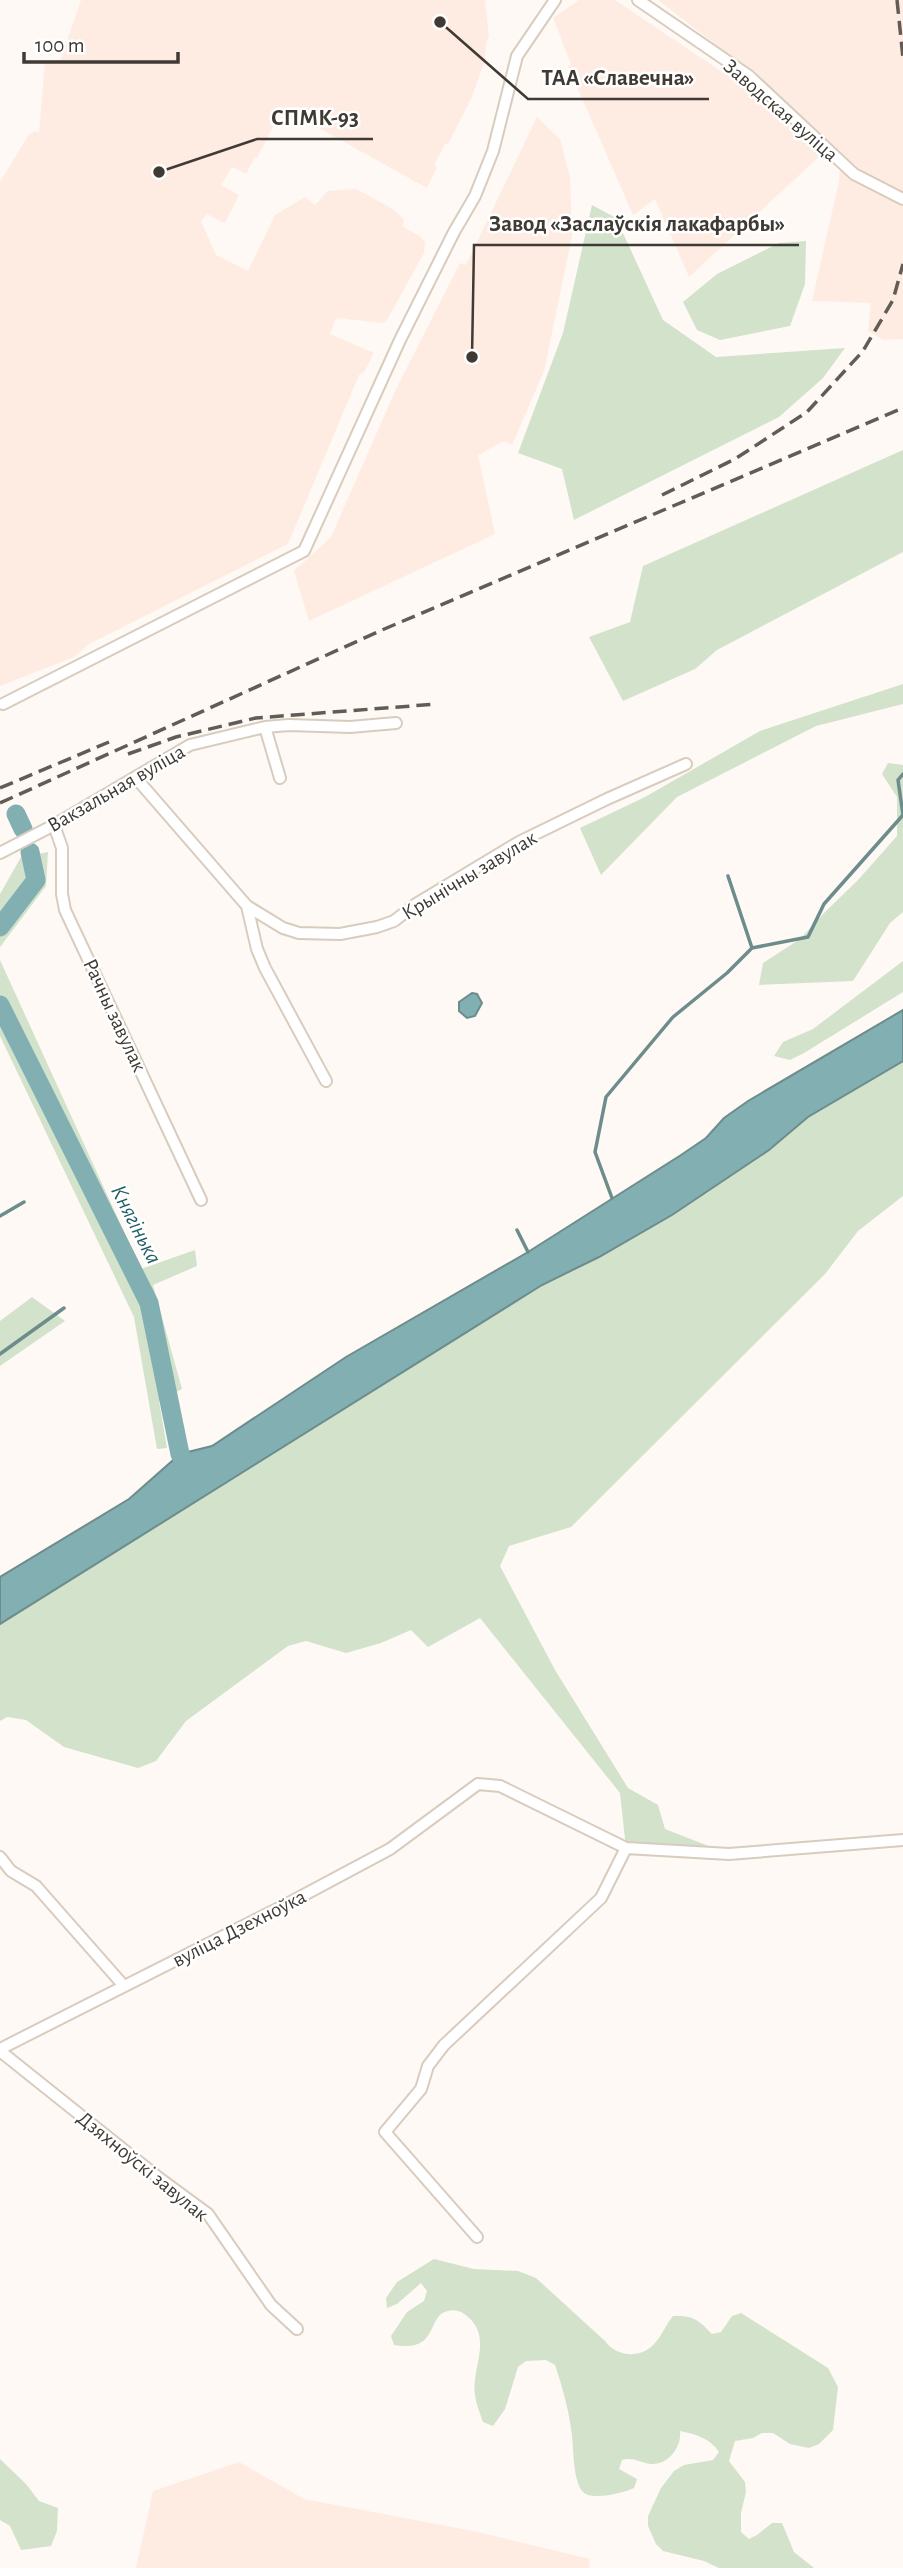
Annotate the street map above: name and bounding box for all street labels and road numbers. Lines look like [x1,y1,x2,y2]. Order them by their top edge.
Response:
street label: Заводская вуліца [719,55,842,166]
street label: Вакзальная вуліца [44,740,189,836]
street label: Крынічны завулак [398,827,541,924]
street label: Рачны завулак [79,955,150,1075]
street label: вуліца Дзехноўка [169,1886,310,1971]
street label: Дзяхноўскі завулак [73,2107,212,2226]

